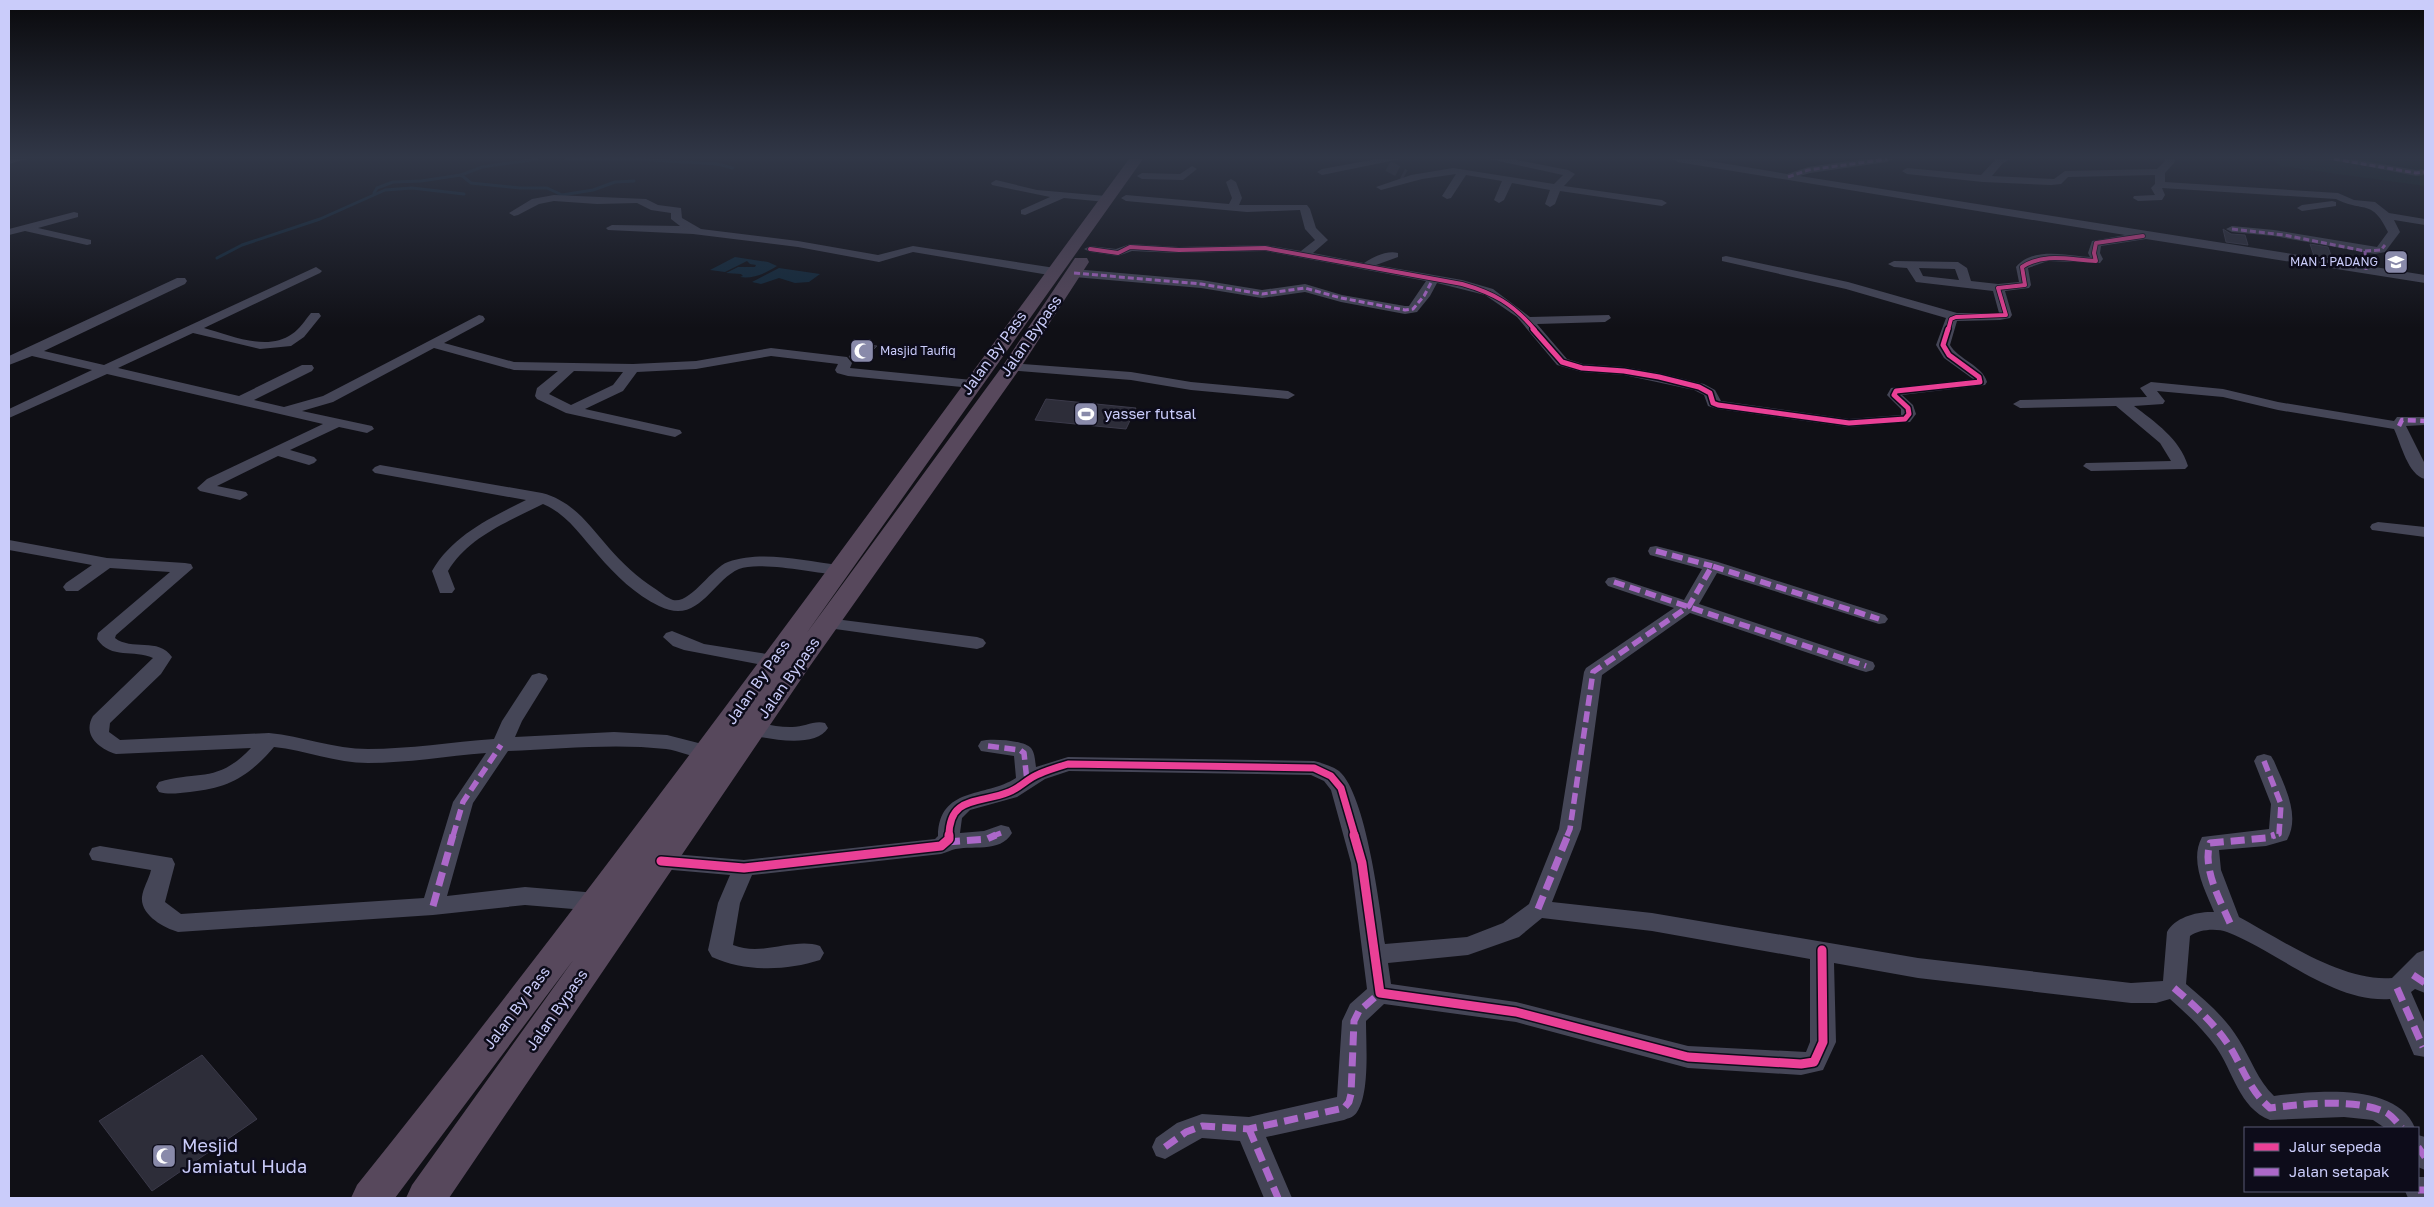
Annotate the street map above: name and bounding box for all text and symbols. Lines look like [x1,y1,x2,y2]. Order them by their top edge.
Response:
school or university icon: MAN 1 PADANG [2383,249,2409,275]
place label: MAN 1 PADANG [2290,254,2378,269]
street label: Jalan Bypass [996,291,1065,379]
street label: Jalan By Pass [957,307,1030,398]
mosque icon: Masjid Taufiq [849,338,875,364]
place label: Masjid Taufiq [880,343,956,358]
sports icon: yasser futsal [1073,401,1099,427]
place label: yasser futsal [1104,404,1197,422]
street label: Jalan Bypass [754,633,823,721]
street label: Jalan By Pass [721,636,793,727]
street label: Jalan By Pass [479,962,553,1052]
street label: Jalan Bypass [522,965,591,1053]
legend [2244,1127,2419,1192]
place label: Mesjid Jamiatul Huda [182,1134,307,1177]
text: Jalur sepeda [2289,1137,2382,1155]
mosque icon: Mesjid Jamiatul Huda [151,1143,177,1169]
text: Jalan setapak [2289,1162,2390,1180]

